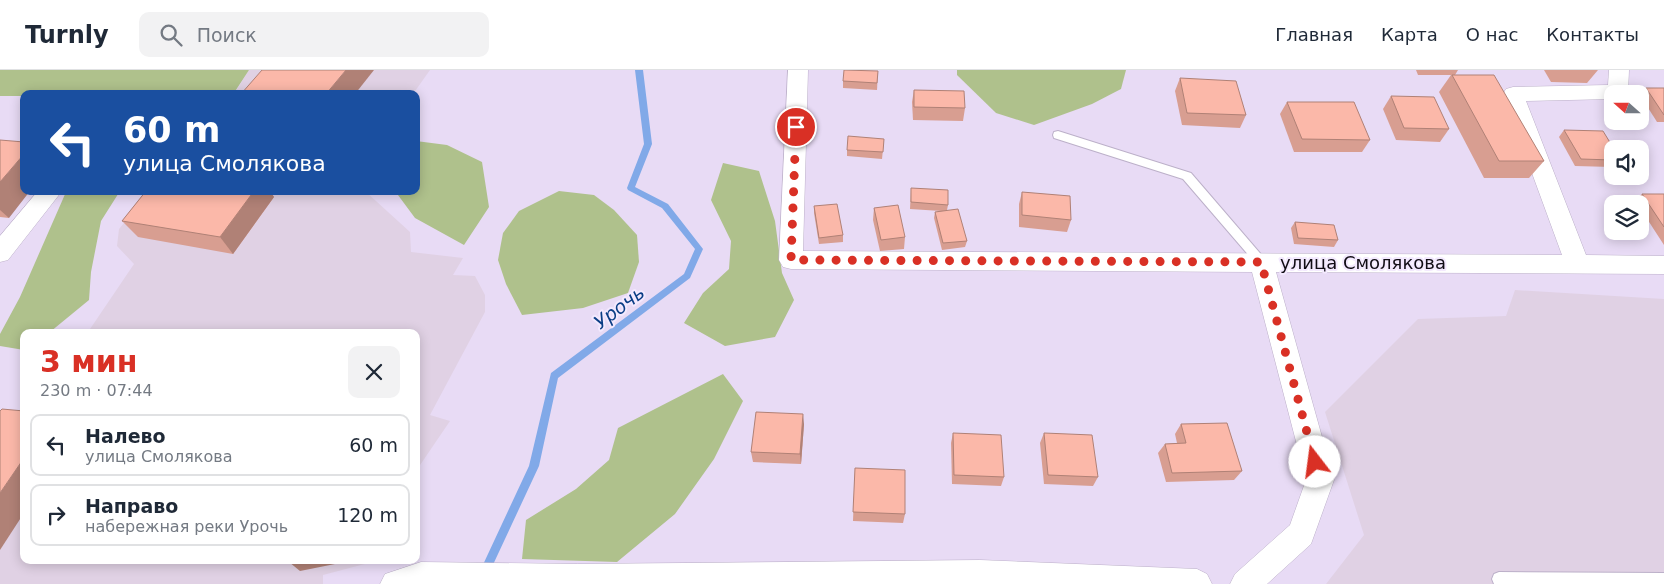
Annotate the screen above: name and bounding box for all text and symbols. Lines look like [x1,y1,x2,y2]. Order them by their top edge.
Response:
search box [139,12,489,57]
text: Turnly [25,21,109,49]
icon: search [157,21,185,49]
text: Поиск [197,24,257,46]
text: Главная [1275,24,1353,45]
text: Карта [1381,24,1438,45]
text: О нас [1466,24,1518,45]
text: Контакты [1546,24,1639,45]
north arrow [1604,85,1649,130]
map controls [1604,85,1649,240]
pin [775,106,817,148]
icon: left [40,110,105,175]
text: 60 m [123,110,220,150]
icon: arrive [782,113,810,141]
button: sound [1604,140,1649,185]
text: улица Смолякова [123,151,326,176]
button: layers [1604,195,1649,240]
street label: улица Смолякова [1280,252,1446,273]
water label: Урочь [589,281,649,333]
text: 3 мин [40,344,138,379]
button: close [348,346,400,398]
text: 230 m · 07:44 [40,381,153,400]
text: Налево [85,425,166,447]
icon: left [42,431,70,459]
text: 60 m [349,434,398,456]
position arrow [1288,435,1340,487]
text: улица Смолякова [85,447,232,466]
text: Направо [85,495,178,517]
icon: right [42,501,70,529]
text: 120 m [337,504,398,526]
text: набережная реки Урочь [85,517,288,536]

